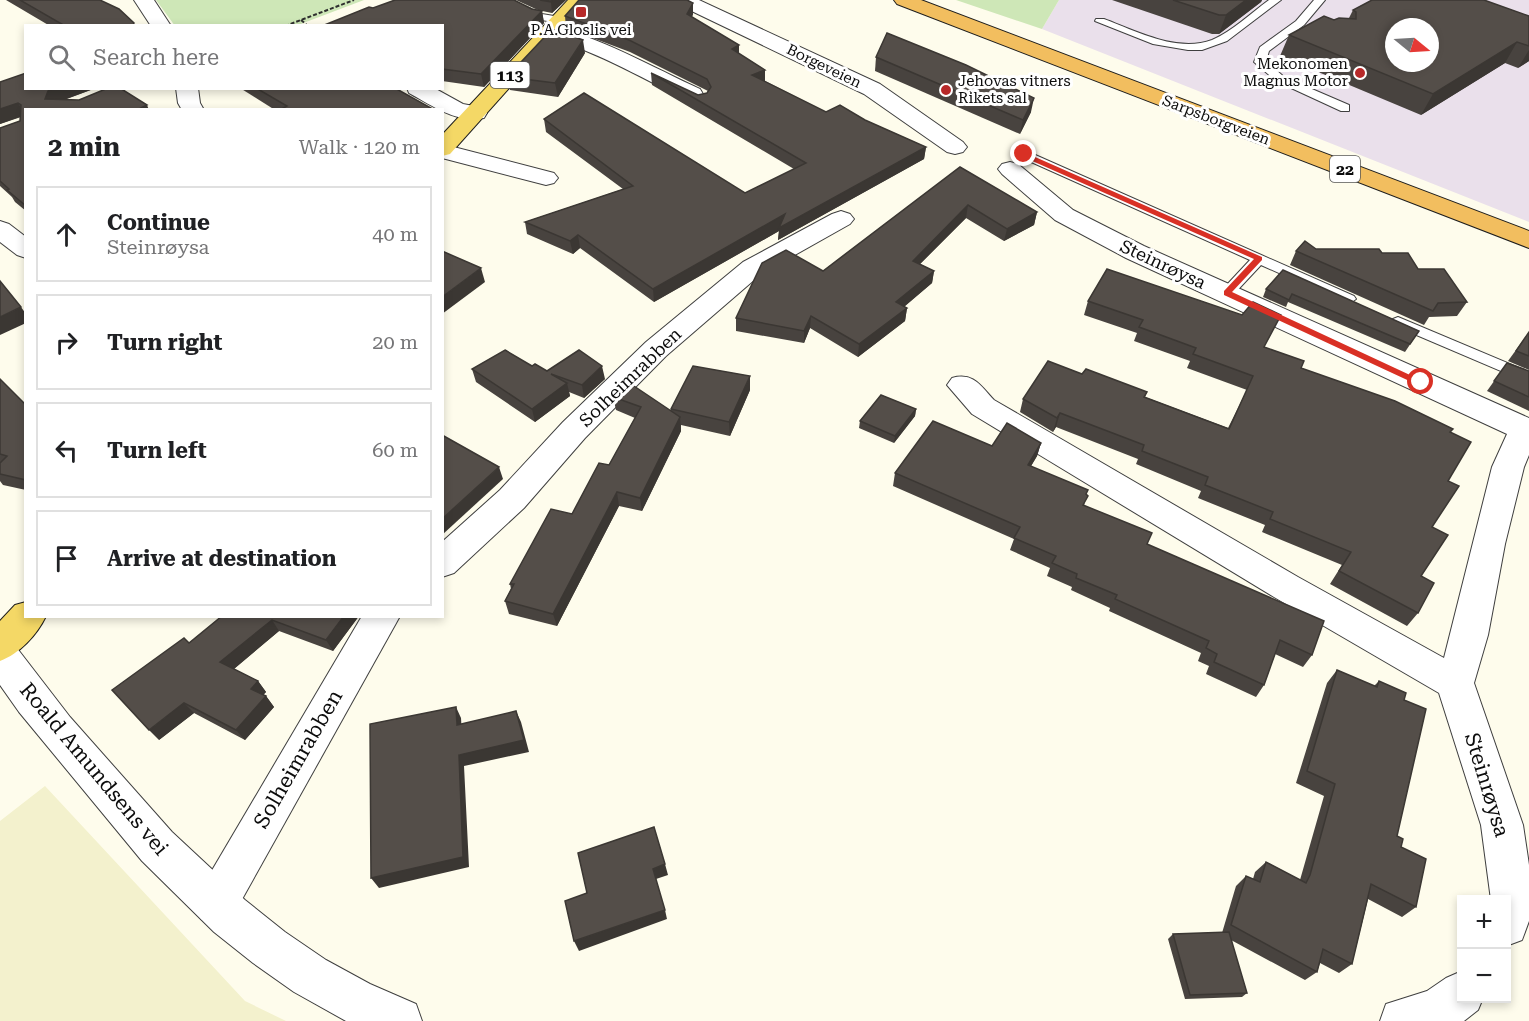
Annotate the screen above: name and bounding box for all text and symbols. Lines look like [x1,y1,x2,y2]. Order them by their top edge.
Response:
marker: P.A.Gloslis vei [574,5,588,19]
north arrow [1385,18,1439,72]
place label: P.A.Gloslis vei [530,21,632,39]
search box [24,24,444,90]
street label: Borgeveien [784,40,865,92]
icon: search [45,41,78,74]
text: Search here [93,45,219,70]
place label: Mekonomen Magnus Motor [1243,55,1348,90]
road number: 113 [490,62,530,88]
marker: Mekonomen Magnus Motor [1353,66,1367,80]
place label: Jehovas vitners Rikets sal [958,72,1071,107]
marker: Jehovas vitners Rikets sal [939,83,953,97]
street label: Sarpsborgveien [1160,91,1272,149]
text: 2 min [48,132,120,162]
text: Walk · 120 m [299,135,420,159]
route end [1010,140,1036,166]
road number: 22 [1330,156,1360,182]
text: Continue [107,210,210,235]
icon: ahead [50,218,83,251]
text: 40 m [372,222,418,246]
text: Steinrøysa [107,235,209,259]
street label: Steinrøysa [1117,235,1209,293]
street label: Solheimrabben [575,323,686,431]
icon: right [50,326,83,359]
text: Turn right [107,330,222,355]
text: 20 m [372,330,418,354]
route start [1407,368,1433,394]
icon: left [50,434,83,467]
text: Turn left [107,438,207,463]
text: 60 m [372,438,418,462]
icon: arrive [50,542,83,575]
text: Arrive at destination [107,546,336,571]
street label: Roald Amundsens vei [15,678,173,860]
street label: Solheimrabben [249,685,348,832]
street label: Steinrøysa [1460,730,1514,841]
map controls [1457,895,1511,1003]
button: + [1457,895,1511,949]
button: − [1457,949,1511,1003]

